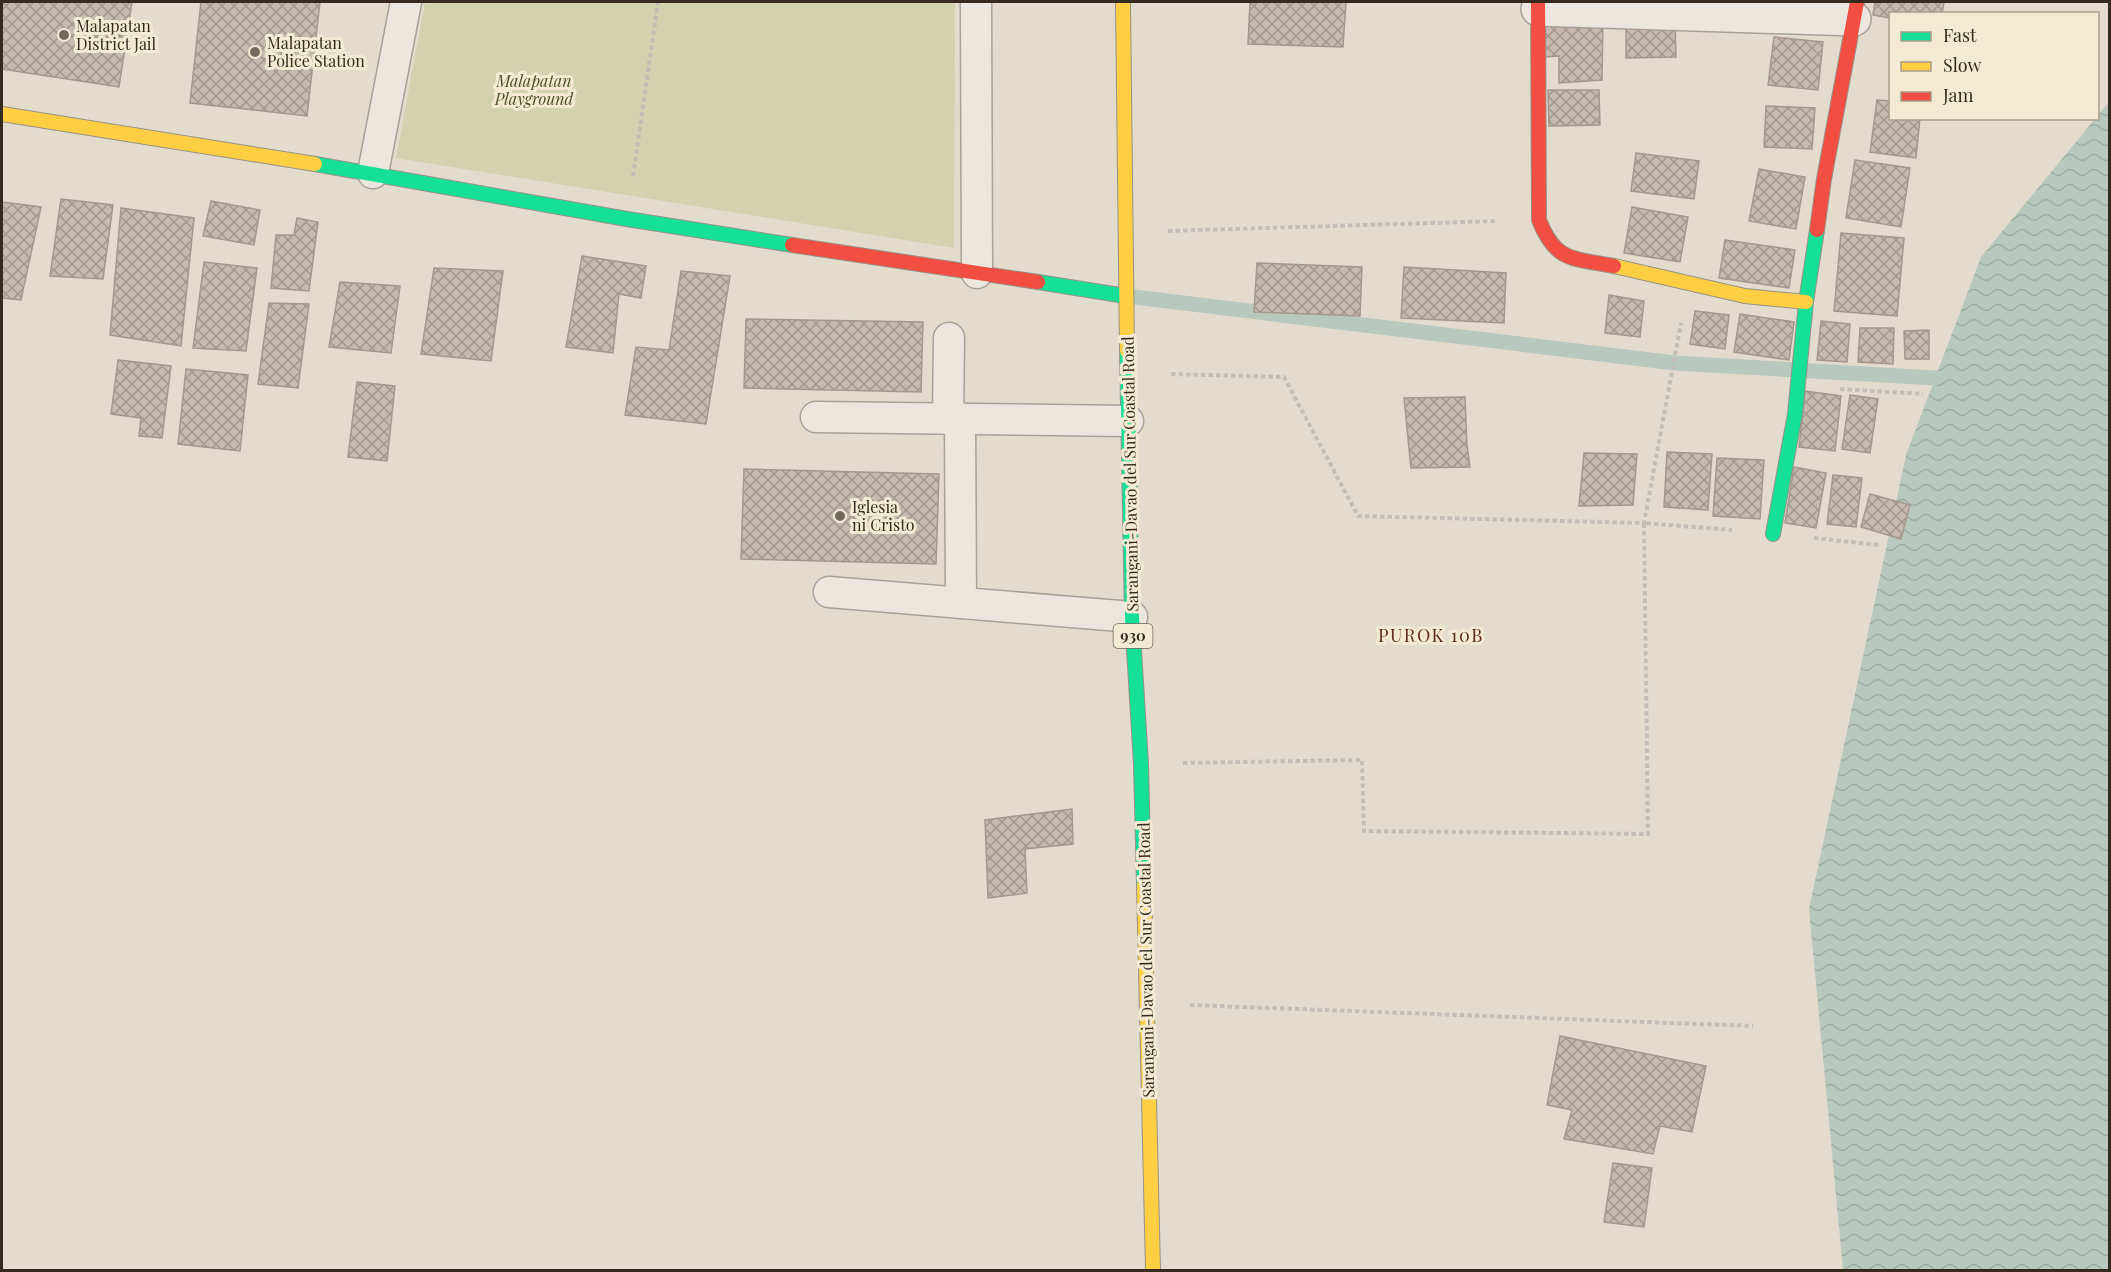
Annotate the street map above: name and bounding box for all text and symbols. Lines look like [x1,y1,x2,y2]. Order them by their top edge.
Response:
legend [1889,12,2099,120]
place label: Malapatan District Jail [76,15,157,54]
text: Fast [1943,23,1977,47]
marker: Malapatan District Jail [57,28,71,42]
place label: Malapatan Police Station [267,32,365,71]
marker: Malapatan Police Station [248,45,262,59]
text: Slow [1943,53,1981,77]
park label: Malapatan Playground [494,70,575,109]
text: Jam [1942,83,1973,107]
street label: Sarangani-Davao del Sur Coastal Road [1117,336,1142,612]
place label: Iglesia ni Cristo [852,496,915,535]
marker: Iglesia ni Cristo [833,509,847,523]
district label: PUROK 10B [1378,623,1484,647]
road number: 930 [1114,624,1152,648]
street label: Sarangani-Davao del Sur Coastal Road [1133,822,1158,1098]

